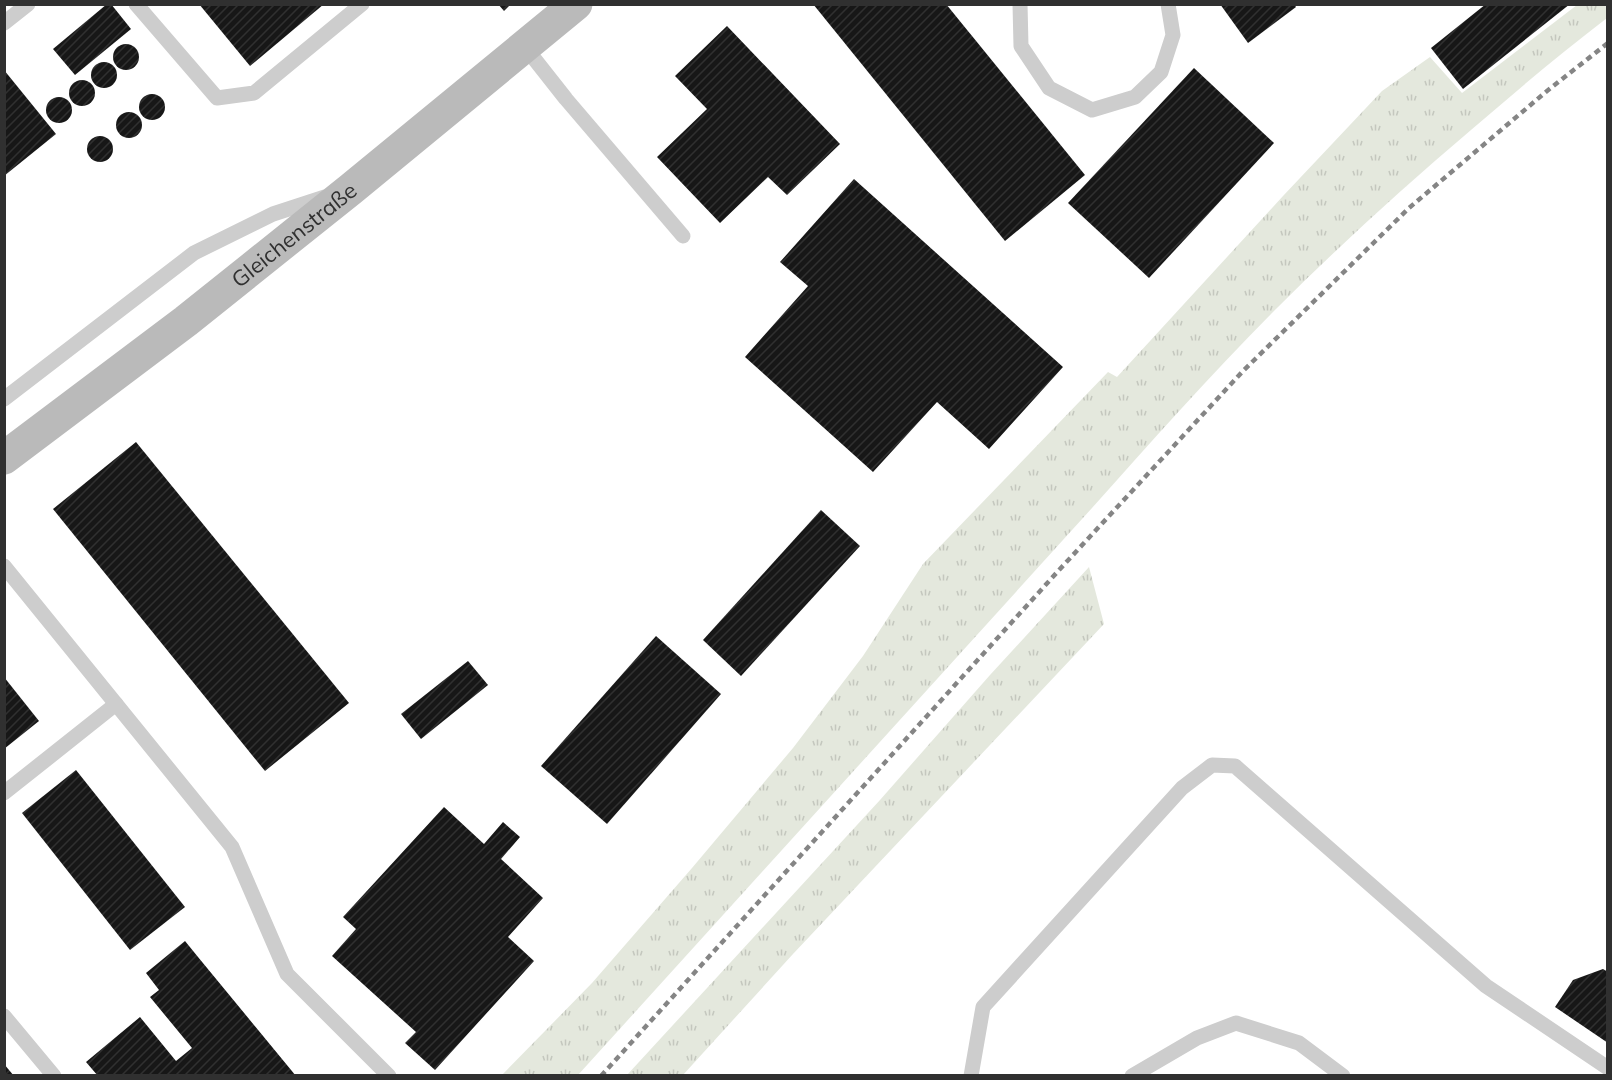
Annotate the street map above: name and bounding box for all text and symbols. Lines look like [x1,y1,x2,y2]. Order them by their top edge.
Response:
street label: Gleichenstraße [226,176,362,293]

